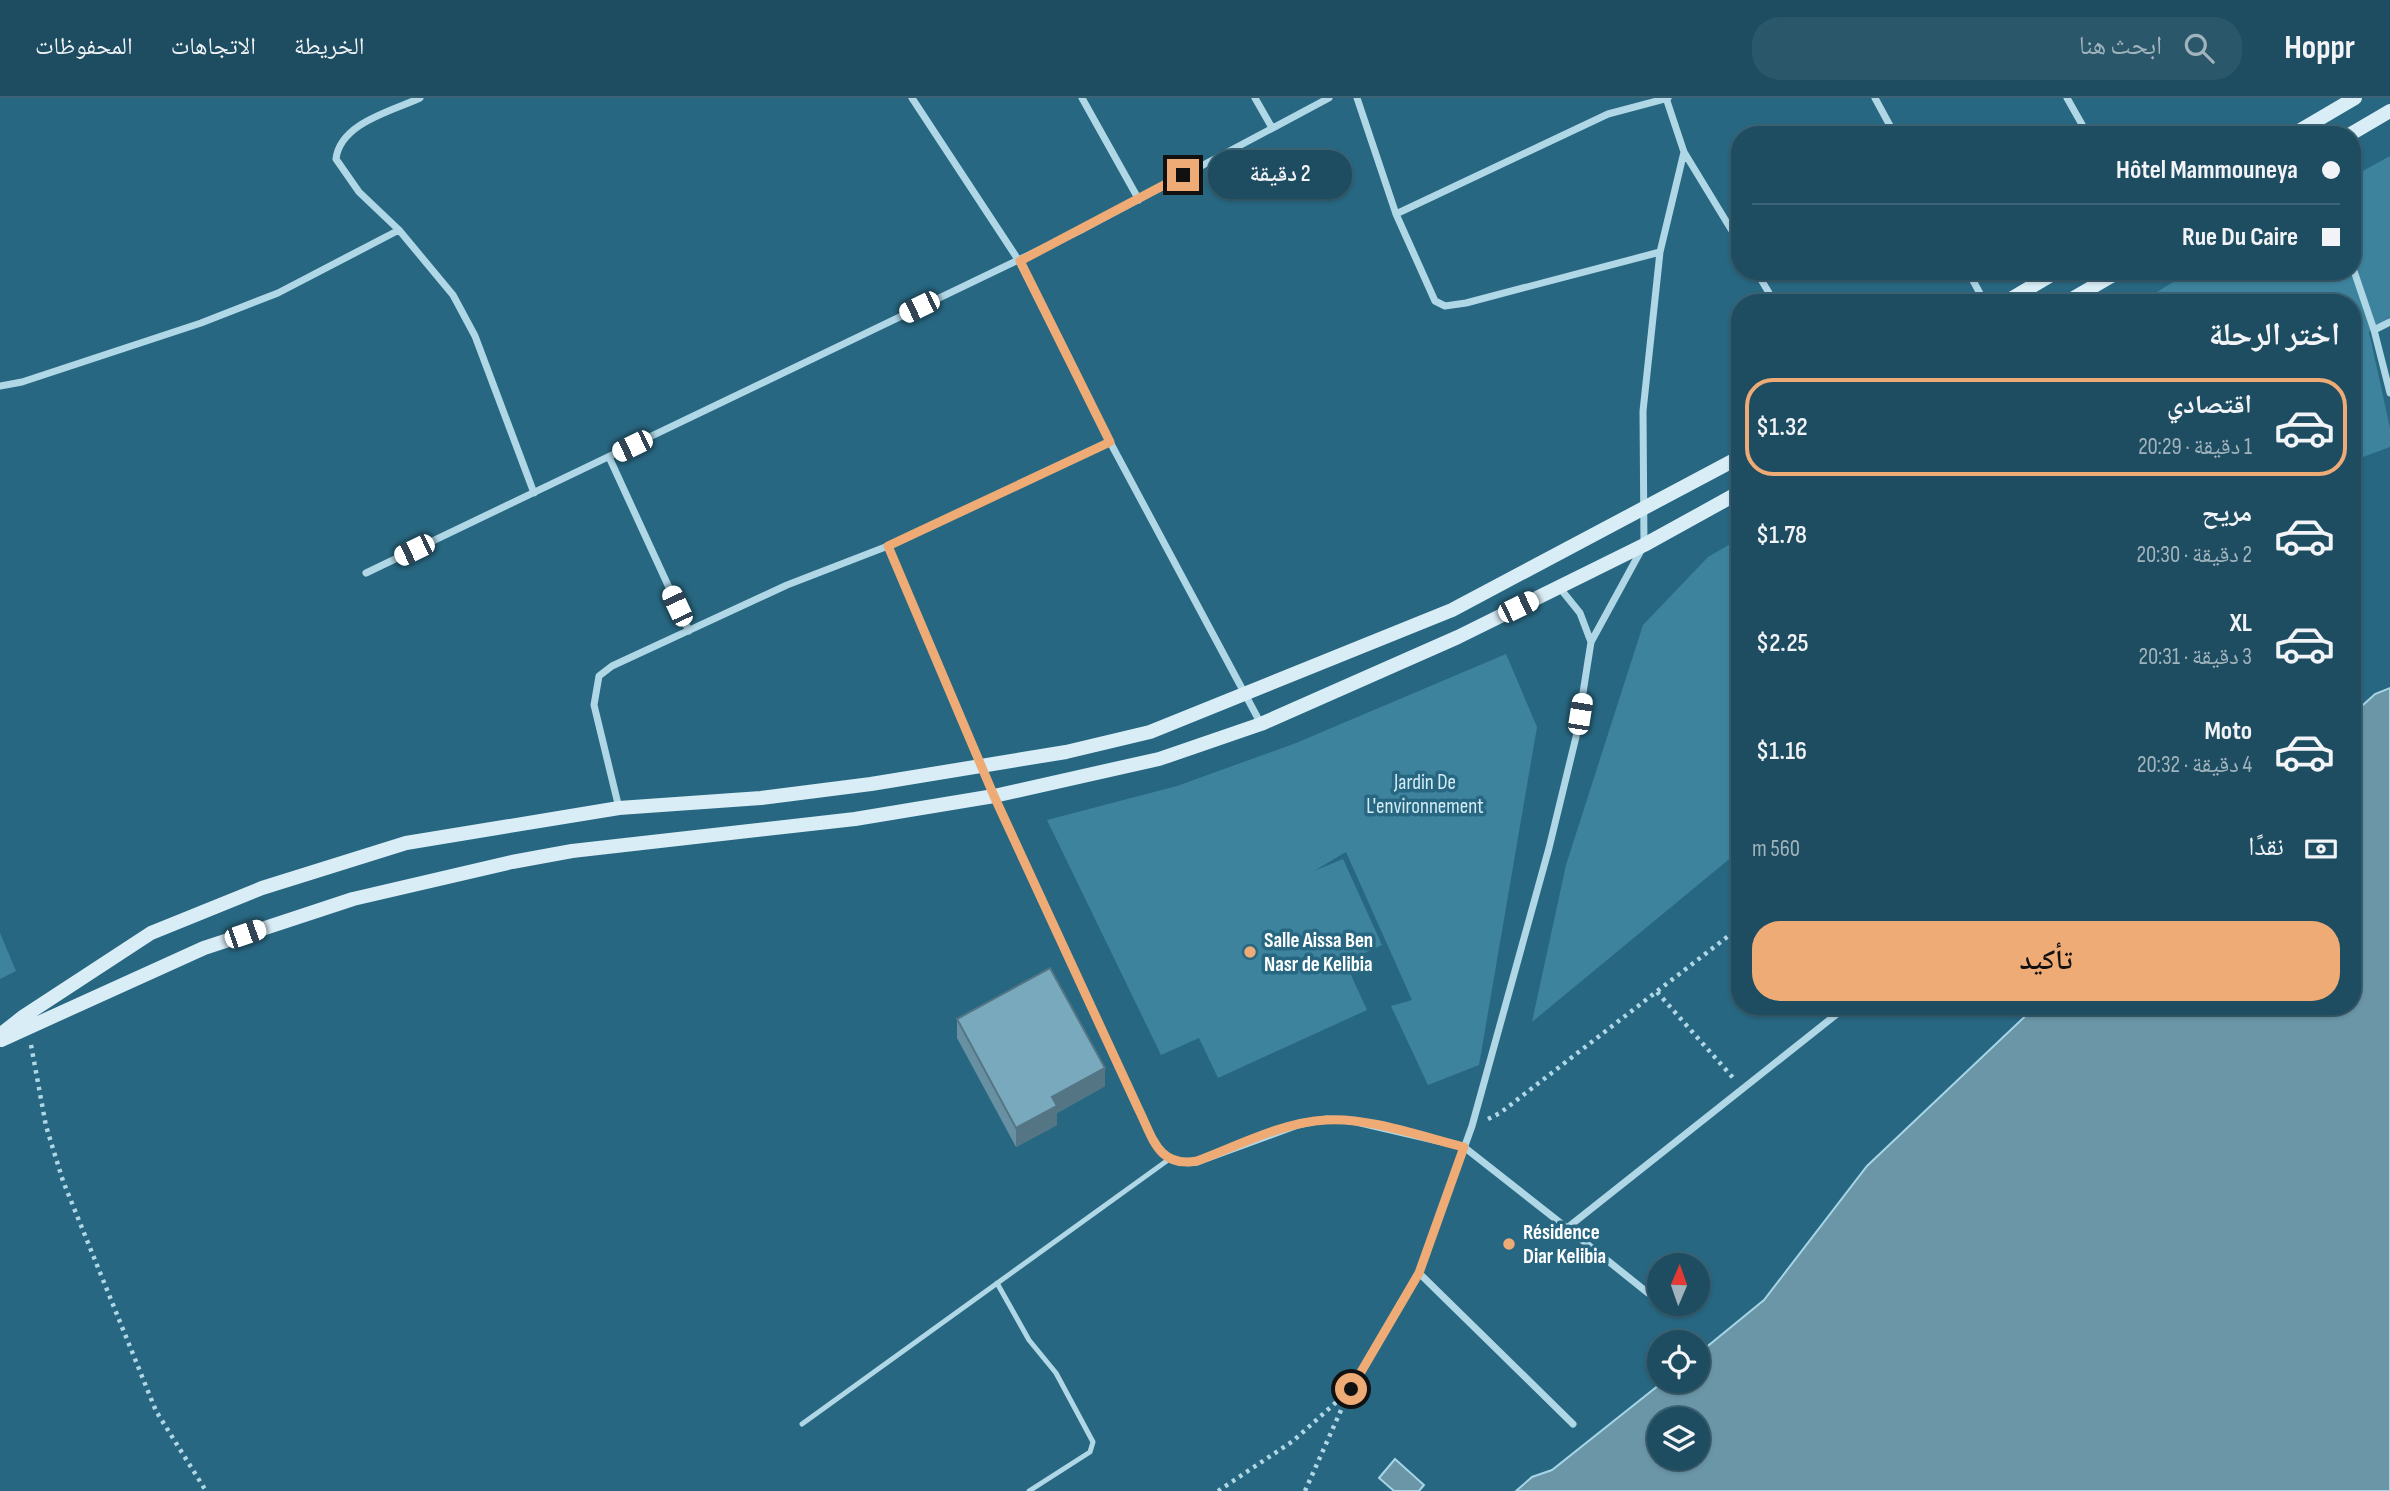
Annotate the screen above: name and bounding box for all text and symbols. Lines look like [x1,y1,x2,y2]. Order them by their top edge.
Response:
search box [1752,17,2242,80]
text: Hoppr [2284,28,2355,68]
icon: search [2180,29,2218,67]
text: ابحث هنا [2079,31,2162,62]
text: المحفوظات [35,32,133,61]
text: الاتجاهات [171,32,256,61]
text: الخريطة [294,32,365,61]
callout: 2 دقيقة [1208,150,1351,200]
text: Hôtel Mammouneya [2116,155,2298,186]
route end [1167,159,1199,191]
text: 2 دقيقة [1249,160,1311,188]
text: Rue Du Caire [2182,222,2298,253]
car [896,288,943,326]
text: اختر الرحلة [2209,316,2340,355]
text: اقتصادي [2167,390,2252,421]
icon: car [2273,396,2336,459]
text: $1.32 [1756,412,1808,443]
car [609,427,656,465]
text: 1 دقيقة · 20:29 [2138,433,2252,461]
text: مريح [2202,498,2252,529]
icon: car [2273,504,2336,567]
text: $1.78 [1756,520,1807,551]
car [391,531,438,569]
text: 2 دقيقة · 20:30 [2137,541,2252,569]
car [659,583,696,629]
car [1495,588,1542,626]
text: XL [2230,608,2252,639]
icon: car [2273,612,2336,675]
text: $2.25 [1756,628,1809,659]
text: 3 دقيقة · 20:31 [2139,643,2252,671]
car [1567,692,1594,736]
text: Moto [2204,716,2252,747]
icon: car [2273,720,2336,783]
text: $1.16 [1756,736,1807,767]
text: 4 دقيقة · 20:32 [2137,751,2252,779]
park label: Jardin De L'environnement [1366,770,1484,819]
icon: cash [2302,830,2340,868]
text: نقدًا [2248,832,2284,863]
text: 560 m [1752,835,1800,863]
car [222,917,269,951]
button: تأكيد [1752,921,2340,1001]
place label: Salle Aissa Ben Nasr de Kelibia [1264,928,1373,977]
marker: Salle Aissa Ben Nasr de Kelibia [1242,944,1258,960]
place label: Résidence Diar Kelibia [1523,1220,1606,1269]
marker: Résidence Diar Kelibia [1501,1236,1517,1252]
north arrow [1647,1253,1710,1316]
map controls [1647,1253,1710,1470]
button: locate [1647,1330,1710,1393]
route start [1335,1373,1367,1405]
button: layers [1647,1407,1710,1470]

